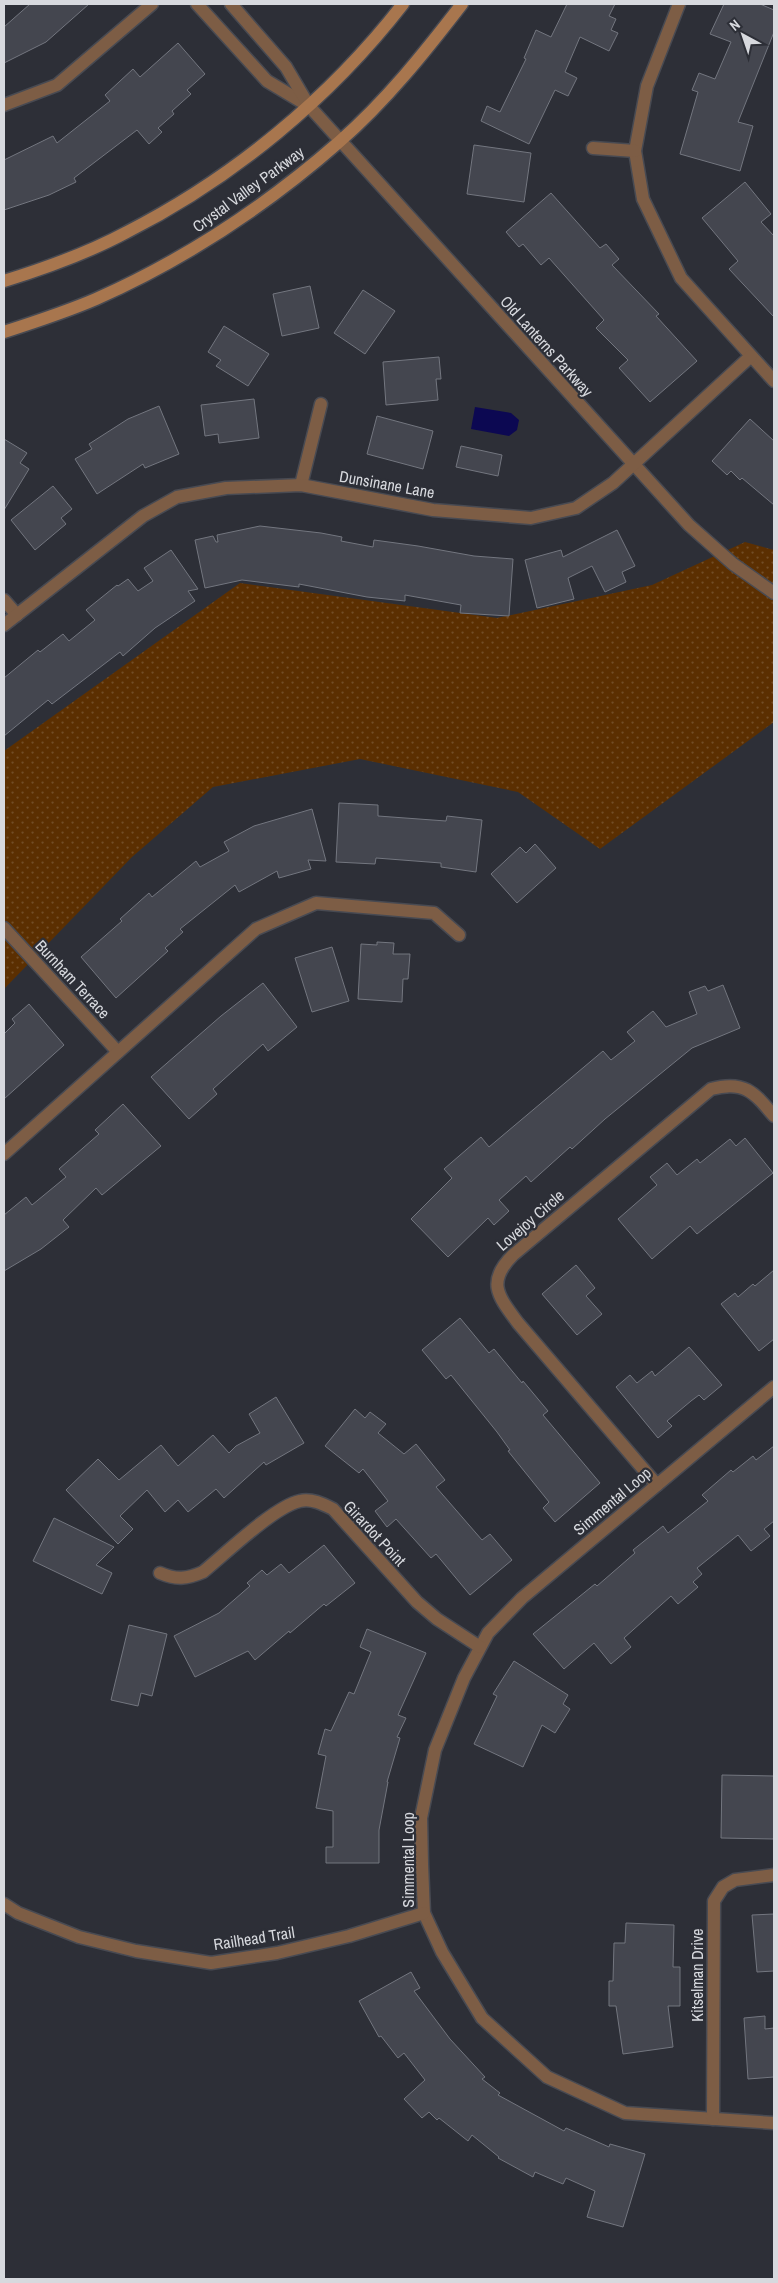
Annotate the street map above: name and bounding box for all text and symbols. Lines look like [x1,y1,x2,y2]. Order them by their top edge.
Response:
north arrow [718,10,768,60]
text: N [726,15,744,35]
street label: Crystal Valley Parkway [188,141,309,237]
street label: Old Lanterns Parkway [496,291,599,402]
street label: Dunsinane Lane [338,465,436,503]
street label: Burnham Terrace [31,935,115,1023]
street label: Lovejoy Circle [491,1184,569,1256]
street label: Simmental Loop [568,1462,656,1540]
street label: Girardot Point [339,1495,411,1571]
street label: Simmental Loop [397,1812,419,1908]
street label: Railhead Trail [212,1921,296,1955]
street label: Kitselman Drive [686,1928,708,2022]

